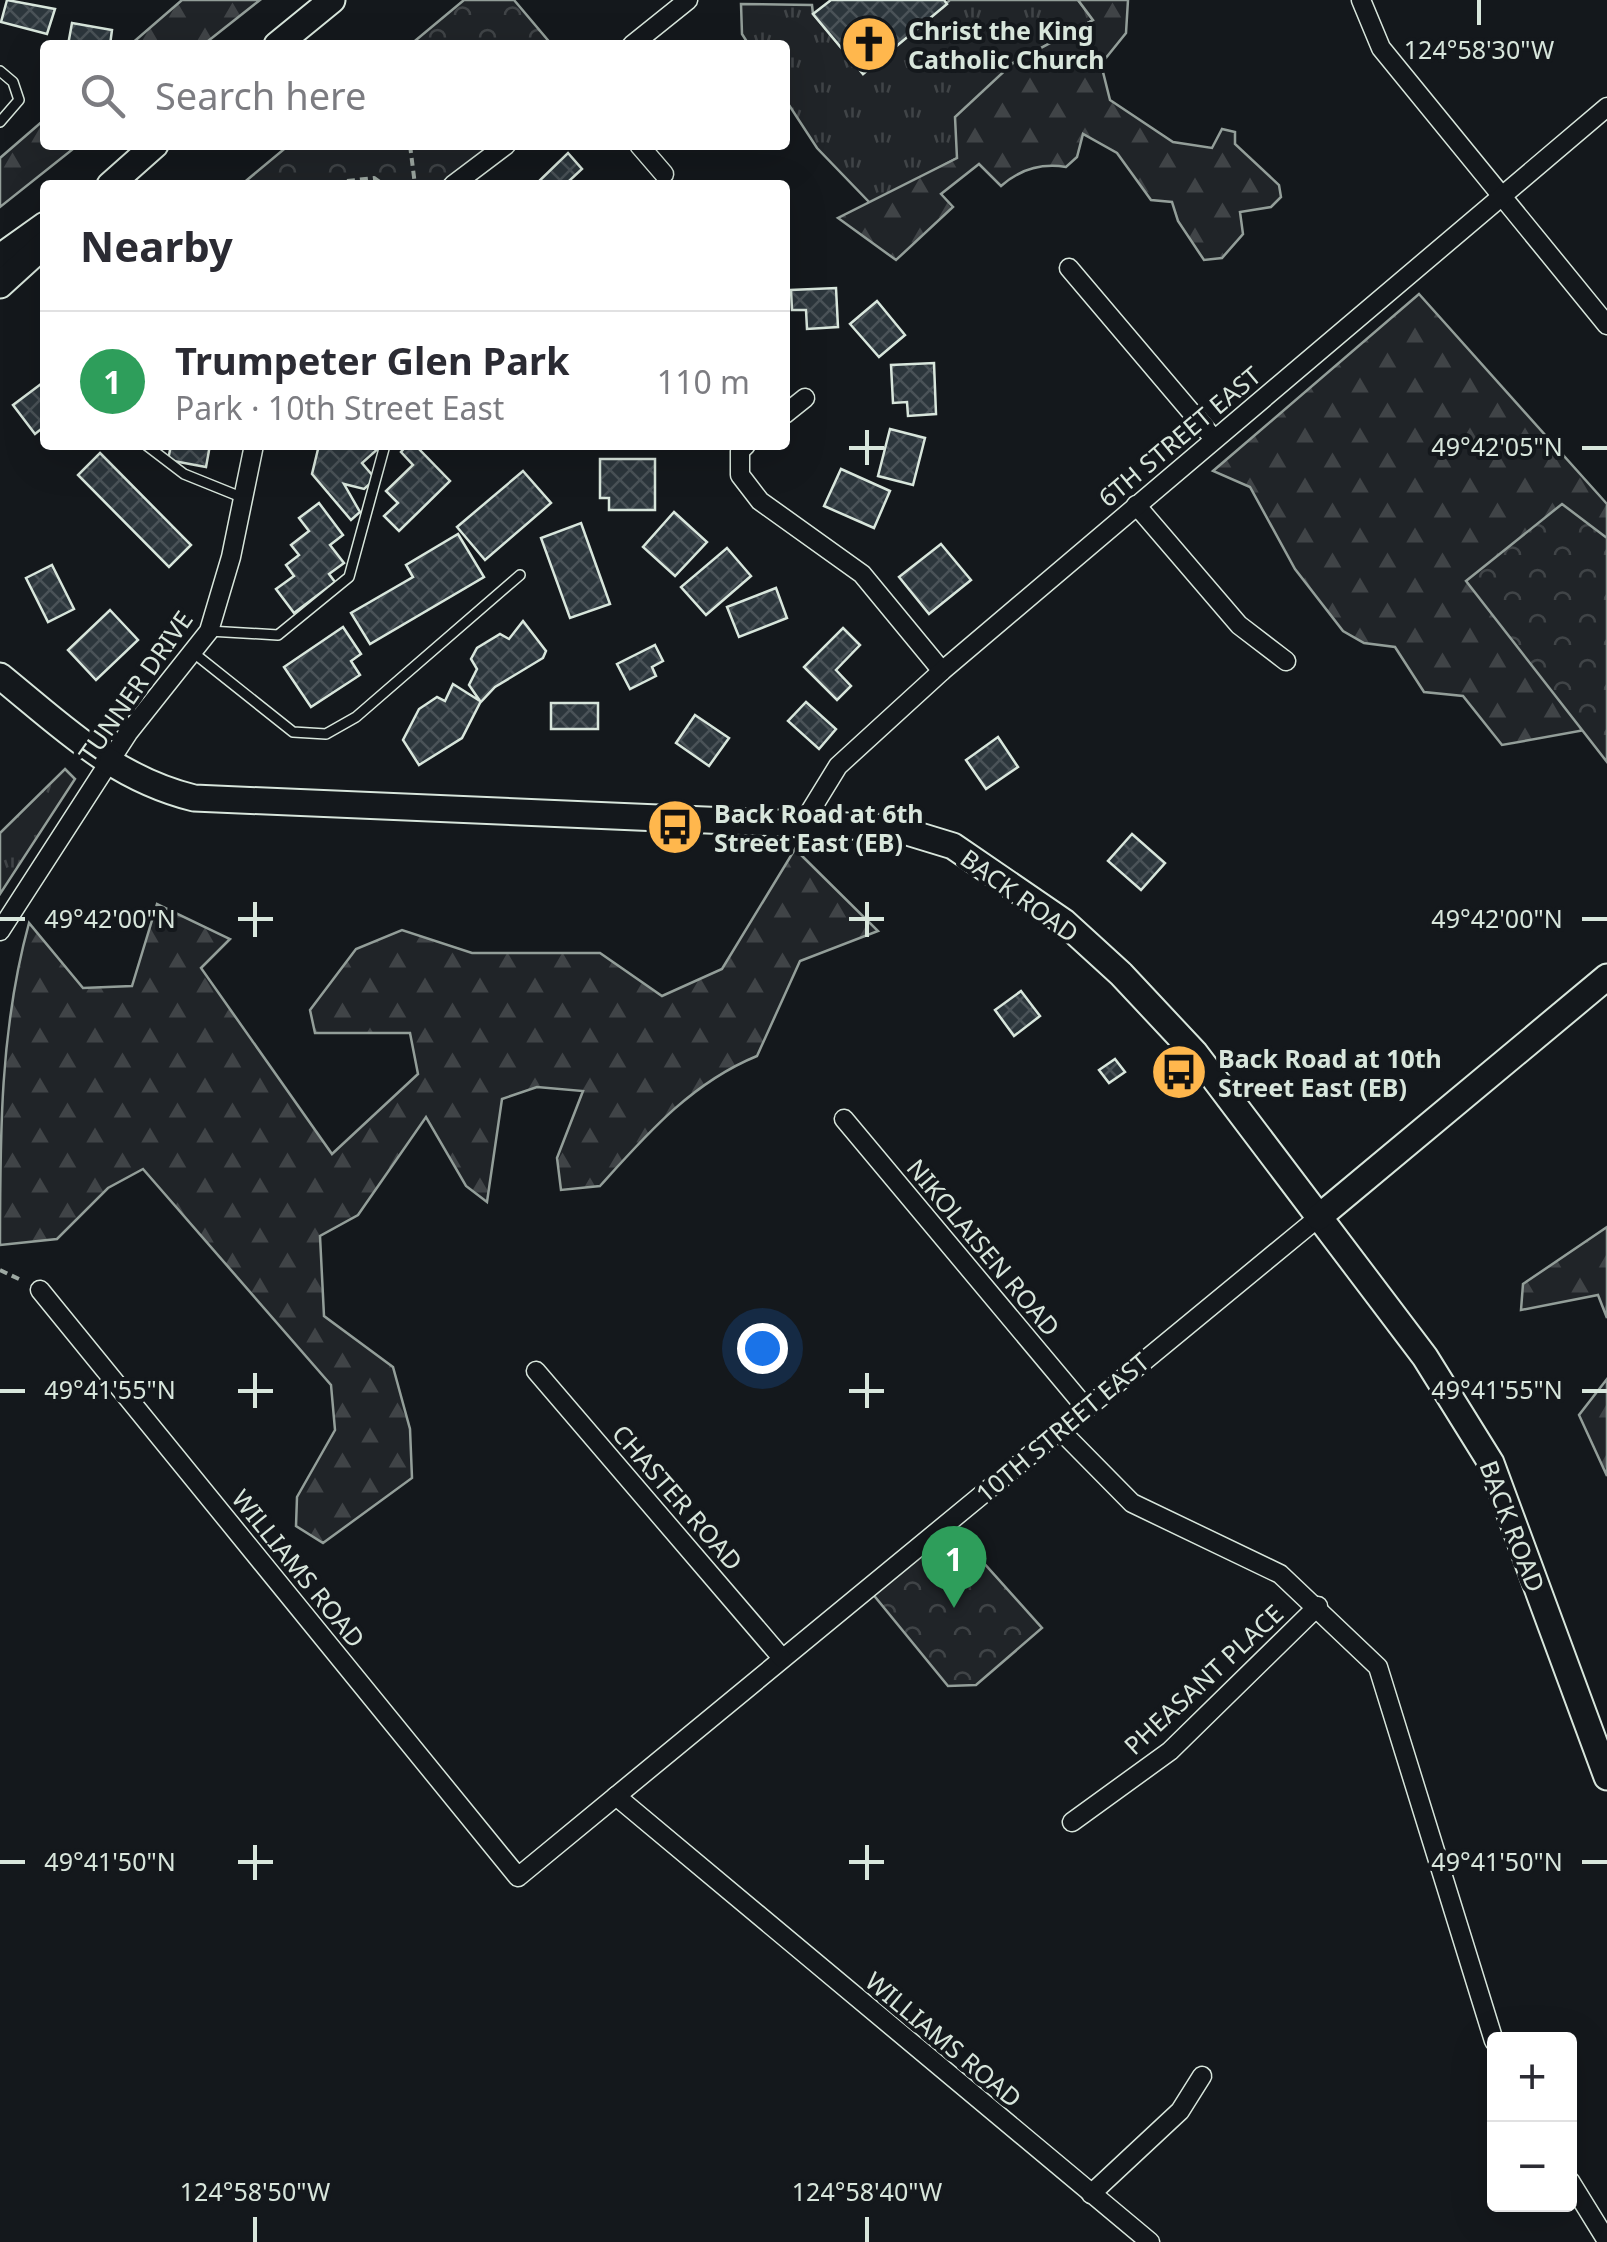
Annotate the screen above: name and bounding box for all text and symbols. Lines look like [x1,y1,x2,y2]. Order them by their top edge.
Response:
place label: Christ the King Catholic Church [908,13,1104,76]
church icon: Christ the King Catholic Church [839,14,899,74]
text: 124°58'30"W [1404,32,1554,66]
search box [40,40,790,150]
icon: search [75,68,130,123]
text: Search here [155,69,366,121]
text: Nearby [80,217,233,274]
text: Trumpeter Glen Park [175,334,570,386]
street label: 6TH STREET EAST [1091,358,1267,514]
text: 1 [103,360,122,403]
text: 110 m [657,360,750,403]
text: Park · 10th Street East [175,386,504,429]
text: 49°42'05"N [1431,429,1563,463]
street label: TUNNER DRIVE [70,604,200,768]
place label: Back Road at 6th Street East (EB) [714,796,924,859]
bus stop icon: Back Road at 6th Street East (EB) [645,797,705,857]
street label: BACK ROAD [954,841,1086,949]
text: 49°42'00"N [44,901,176,935]
text: 49°42'00"N [1431,901,1563,935]
place label: Back Road at 10th Street East (EB) [1218,1041,1442,1104]
bus stop icon: Back Road at 10th Street East (EB) [1149,1042,1209,1102]
street label: NIKOLAISEN ROAD [900,1151,1068,1343]
your location [737,1323,788,1374]
street label: 10TH STREET EAST [968,1344,1156,1510]
text: 49°41'55"N [44,1372,176,1406]
text: 49°41'55"N [1431,1372,1563,1406]
street label: CHASTER ROAD [605,1417,751,1577]
street label: BACK ROAD [1472,1455,1554,1597]
street label: WILLIAMS ROAD [225,1482,373,1654]
pin: 1 [922,1526,986,1608]
street label: PHEASANT PLACE [1116,1596,1290,1762]
text: 49°41'50"N [44,1844,176,1878]
text: 49°41'50"N [1431,1844,1563,1878]
street label: WILLIAMS ROAD [859,1964,1029,2114]
map controls [1487,2032,1577,2212]
button: + [1487,2032,1577,2122]
button: − [1487,2122,1577,2212]
text: 124°58'50"W [180,2174,330,2208]
text: 124°58'40"W [792,2174,942,2208]

